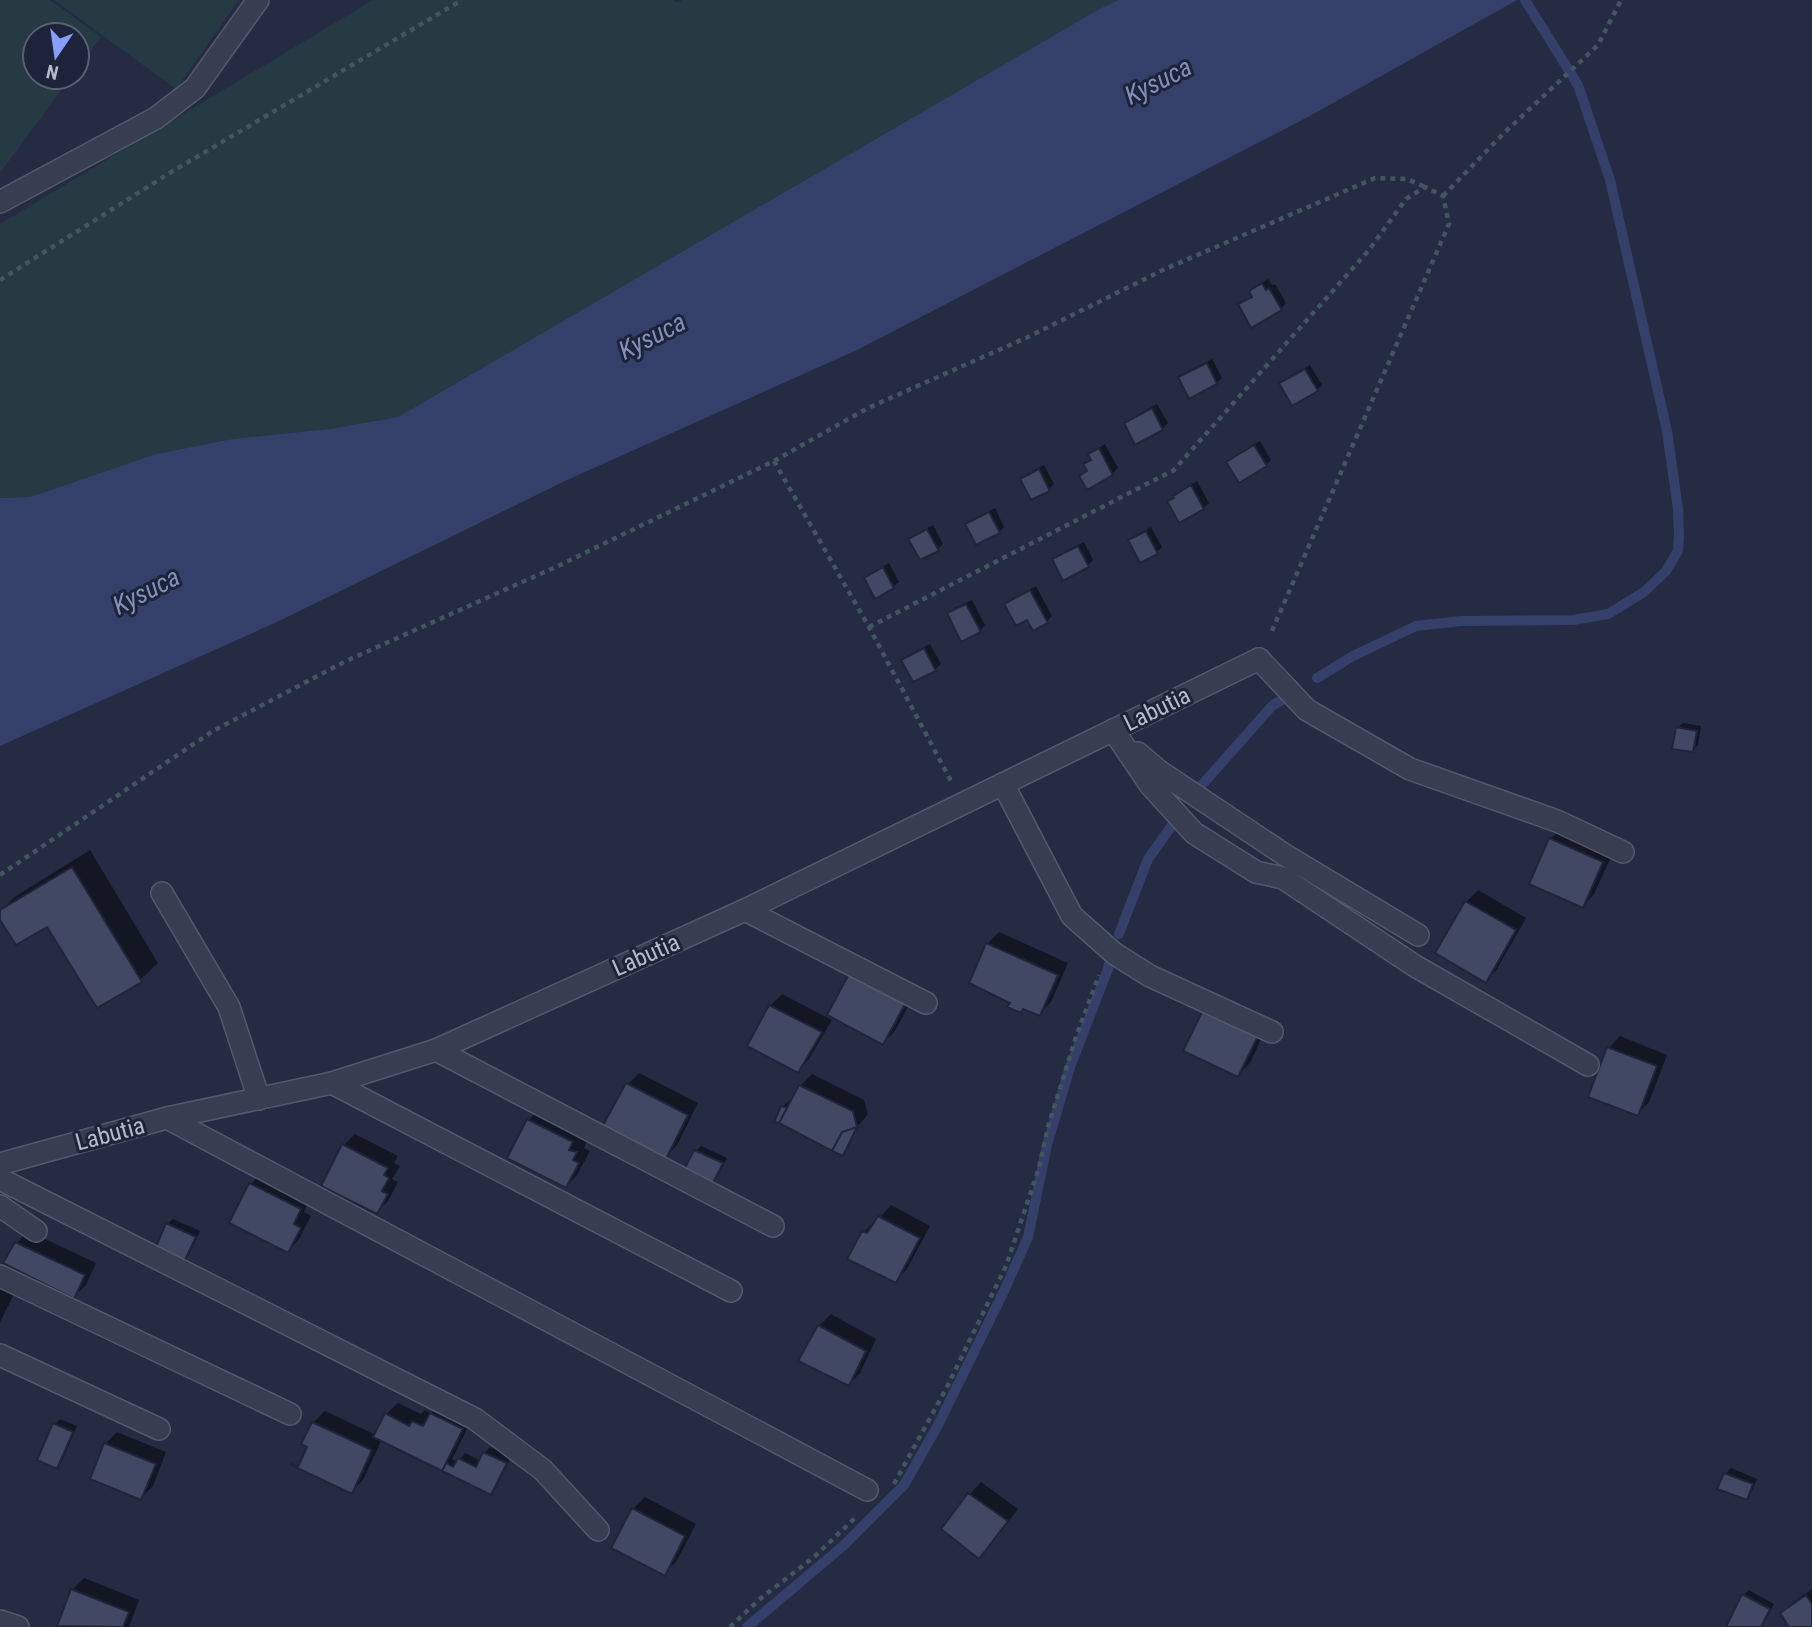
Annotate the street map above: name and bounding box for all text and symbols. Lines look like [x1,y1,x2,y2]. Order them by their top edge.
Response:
north arrow [21,21,91,91]
water label: Kysuca [1119,51,1197,111]
text: N [44,60,61,85]
water label: Kysuca [613,306,691,366]
water label: Kysuca [107,561,185,621]
street label: Labutia [1119,681,1195,737]
street label: Labutia [608,928,684,982]
street label: Labutia [72,1111,148,1157]

